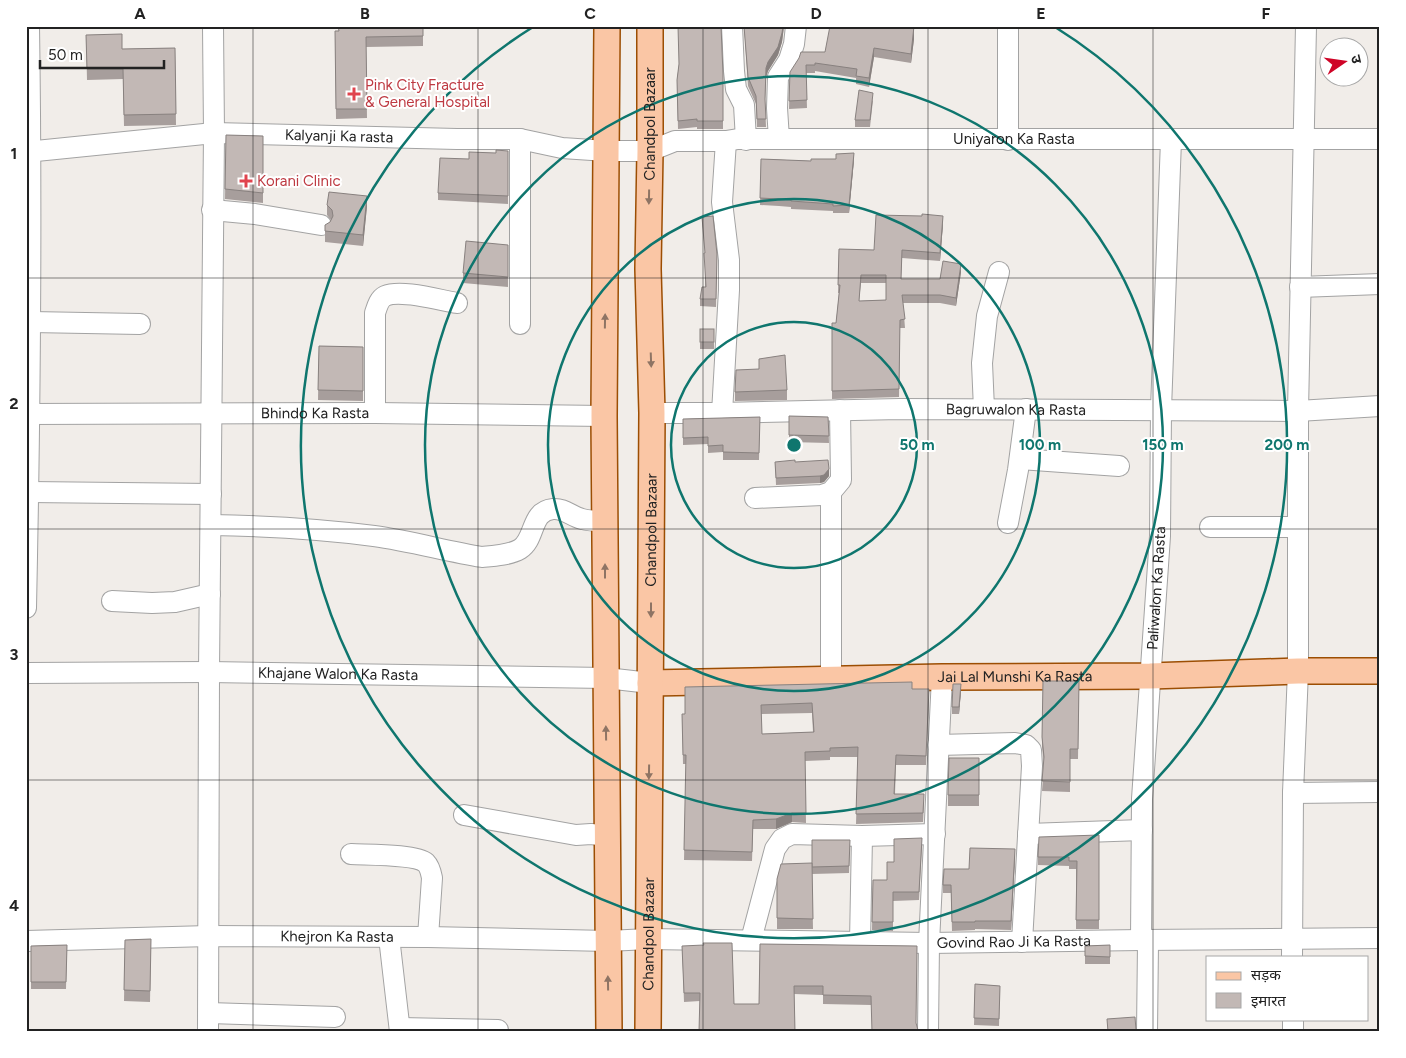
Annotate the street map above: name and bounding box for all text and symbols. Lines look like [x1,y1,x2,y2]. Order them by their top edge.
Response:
text: A [134,4,146,23]
text: B [360,4,370,23]
text: C [584,4,596,23]
text: D [810,4,822,23]
text: E [1036,4,1046,23]
text: F [1262,4,1271,23]
scale bar [40,38,164,70]
north arrow [1318,38,1368,88]
text: 50 m [48,46,83,64]
text: उ [1347,53,1366,66]
street label: Chandpol Bazaar [640,67,659,181]
place label: Pink City Fracture & General Hospital [365,76,490,111]
marker: Pink City Fracture & General Hospital [347,87,361,101]
street label: Kalyanji Ka rasta [285,126,393,146]
street label: Uniyaron Ka Rasta [953,130,1075,148]
text: 1 [11,144,17,163]
place label: Korani Clinic [257,172,341,190]
marker: Korani Clinic [239,174,253,188]
one-way arrow [645,190,653,206]
one-way arrow [601,312,609,328]
one-way arrow [647,352,655,368]
text: 2 [9,394,19,413]
street label: Bagruwalon Ka Rasta [946,400,1086,419]
street label: Bhindo Ka Rasta [261,404,369,422]
centre of rings [785,436,803,454]
text: 50 m [899,436,935,454]
text: 100 m [1019,436,1061,454]
text: 150 m [1142,436,1184,454]
text: 200 m [1265,436,1309,454]
street label: Chandpol Bazaar [642,473,661,587]
street label: Paliwalon Ka Rasta [1143,526,1169,651]
one-way arrow [601,562,609,578]
one-way arrow [647,602,655,618]
text: 3 [10,645,19,664]
street label: Khajane Walon Ka Rasta [258,664,418,684]
street label: Jai Lal Munshi Ka Rasta [937,667,1092,686]
one-way arrow [602,725,610,741]
one-way arrow [645,765,653,781]
street label: Chandpol Bazaar [639,877,658,991]
text: 4 [9,896,19,915]
street label: Khejron Ka Rasta [280,927,394,946]
street label: Govind Rao Ji Ka Rasta [937,932,1091,952]
legend [1206,956,1368,1020]
text: सड़क [1251,966,1281,984]
one-way arrow [604,975,612,991]
text: इमारत [1251,992,1286,1010]

